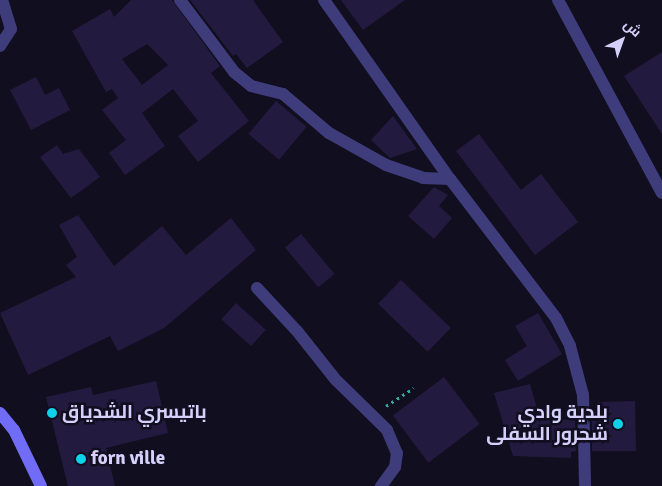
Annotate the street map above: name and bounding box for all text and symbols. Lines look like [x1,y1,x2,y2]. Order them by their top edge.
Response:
north arrow [597,15,647,65]
text: ش [620,16,645,41]
place label: باتيسري الشدياق [62,402,207,424]
place label: بلدية وادي شحرور السفلى [486,402,608,446]
marker: باتيسري الشدياق [46,407,58,419]
marker: بلدية وادي شحرور السفلى [612,418,624,430]
place label: forn ville [91,448,165,470]
marker: forn ville [75,453,87,465]

